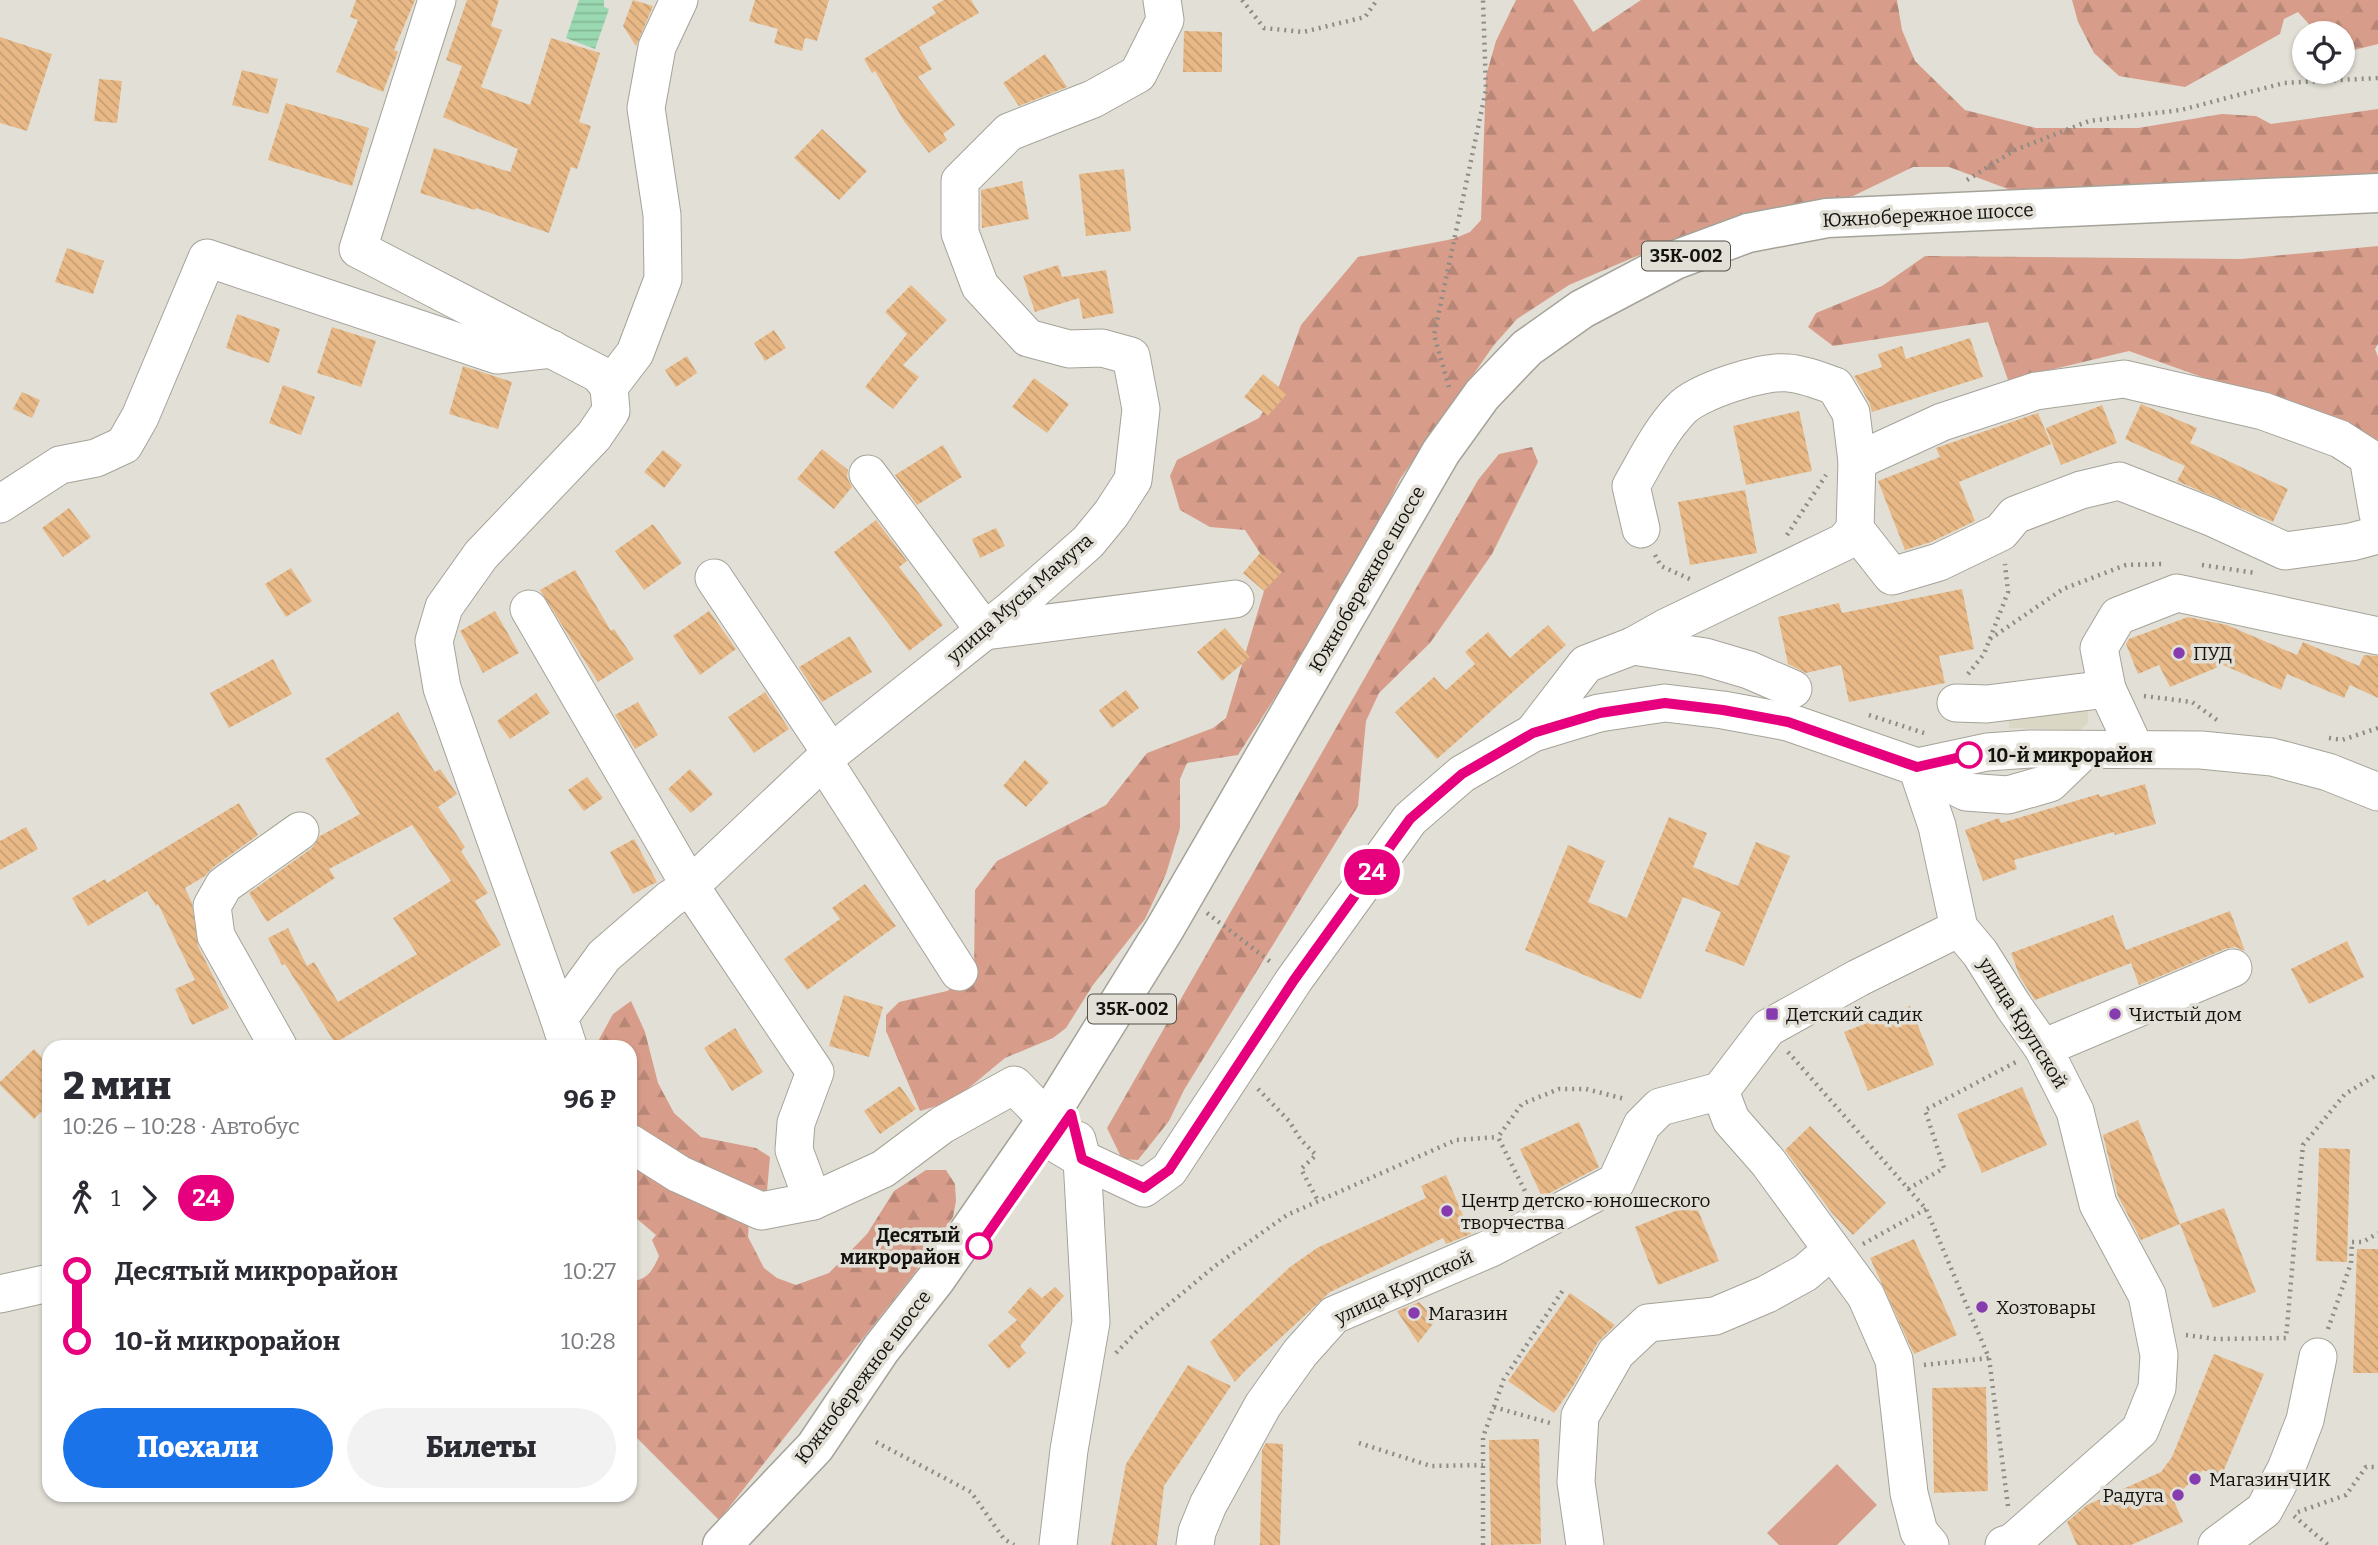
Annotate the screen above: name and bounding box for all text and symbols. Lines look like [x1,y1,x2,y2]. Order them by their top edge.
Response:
map controls [2292,21,2355,84]
button: locate [2292,21,2355,84]
street label: Южнобережное шоссе [1822,198,2034,232]
road number: 35К-002 [1642,242,1730,270]
street label: Южнобережное шоссе [1304,482,1430,676]
street label: улица Мусы Мамута [942,528,1098,668]
place label: ПУД [2193,642,2232,665]
marker: ПУД [2171,645,2187,661]
marker: 10-й микрорайон [1956,742,1982,768]
place label: 10-й микрорайон [1988,744,2153,767]
line badge: 24 [1340,849,1404,895]
text: 24 [1358,858,1386,886]
street label: улица Крупской [1973,953,2072,1093]
road number: 35К-002 [1088,994,1176,1024]
place label: Детский садик [1786,1003,1924,1026]
place label: Чистый дом [2129,1003,2242,1026]
marker: Детский садик [1764,1006,1780,1022]
marker: Чистый дом [2107,1006,2123,1022]
text: 2 мин [63,1063,171,1109]
text: 96 ₽ [564,1084,616,1115]
text: 10:26 – 10:28 · Автобус [63,1112,300,1140]
icon: walk [63,1179,101,1217]
icon: forward [130,1179,168,1217]
text: 1 [111,1184,120,1212]
text: 24 [192,1184,220,1212]
place label: Центр детско-юношеского творчества [1461,1189,1710,1234]
marker: Центр детско-юношеского творчества [1439,1203,1455,1219]
place label: Десятый микрорайон [840,1224,960,1269]
marker: Десятый микрорайон [966,1233,992,1259]
street label: улица Крупской [1330,1245,1477,1329]
text: Десятый микрорайон [115,1256,398,1287]
text: 10:27 [563,1257,616,1285]
street label: Южнобережное шоссе [790,1286,936,1468]
place label: Хозтовары [1996,1296,2096,1319]
marker: Хозтовары [1974,1299,1990,1315]
place label: Магазин [1428,1302,1508,1325]
marker: Магазин [1406,1305,1422,1321]
text: 10-й микрорайон [115,1326,340,1357]
text: 10:28 [561,1327,616,1355]
button: Поехали [63,1408,333,1488]
button: Билеты [347,1408,616,1488]
place label: МагазинЧИК [2209,1468,2331,1491]
marker: МагазинЧИК [2187,1471,2203,1487]
place label: Радуга [2102,1484,2165,1507]
marker: Радуга [2170,1487,2186,1503]

